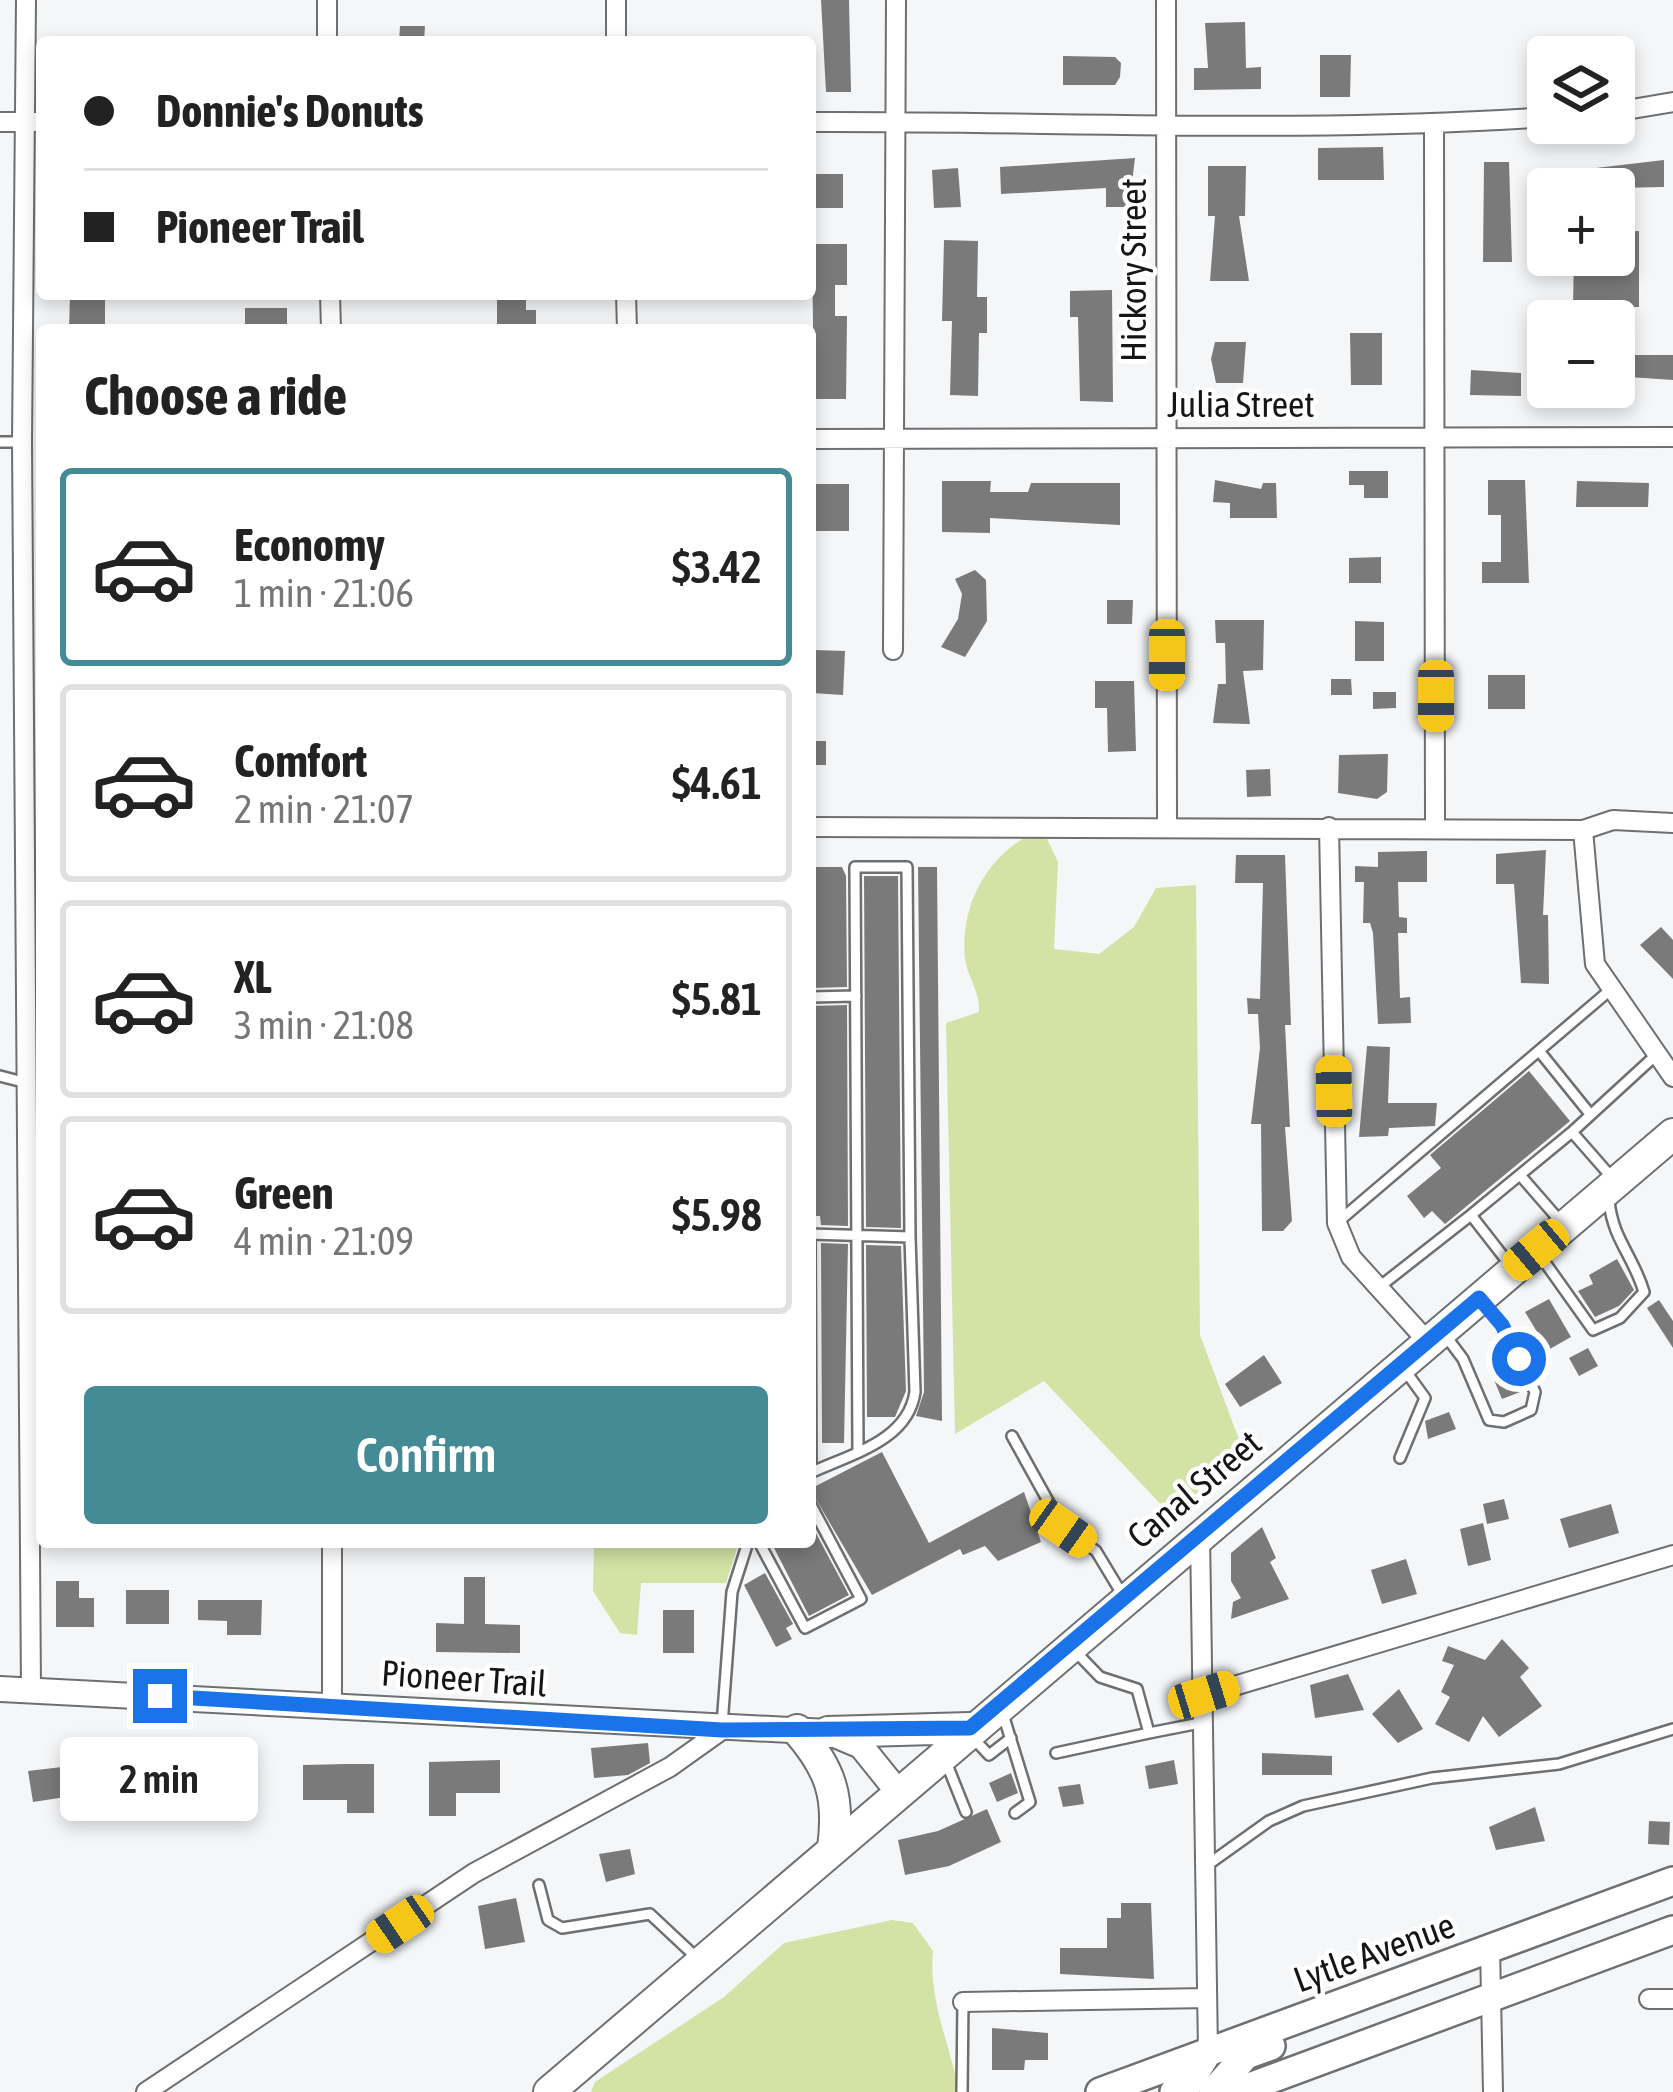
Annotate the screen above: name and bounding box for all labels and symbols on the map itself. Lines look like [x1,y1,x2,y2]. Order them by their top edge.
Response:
street label: Hickory Street [1112,178,1154,362]
street label: Julia Street [1167,383,1315,425]
car [1149,619,1185,691]
car [1418,660,1454,732]
car [1315,1055,1353,1127]
car [1497,1213,1575,1287]
route start [1492,1332,1546,1386]
street label: Canal Street [1119,1421,1269,1557]
car [1023,1493,1103,1563]
street label: Pioneer Trail [380,1651,549,1705]
car [1164,1667,1244,1723]
route end [133,1669,187,1723]
callout: 2 min [61,1738,259,1822]
car [360,1889,440,1959]
street label: Lytle Avenue [1288,1904,1460,2000]

